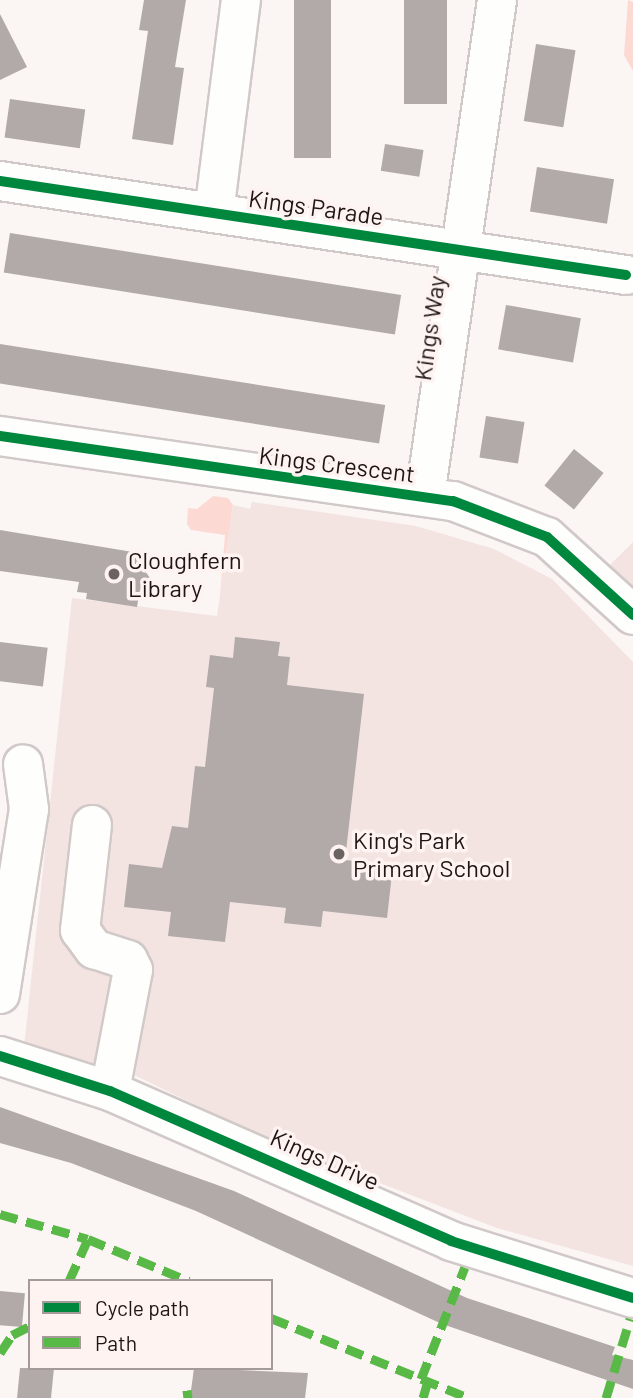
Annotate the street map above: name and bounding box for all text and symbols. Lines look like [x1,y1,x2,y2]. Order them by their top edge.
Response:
street label: Kings Parade [247,183,385,231]
street label: Kings Way [407,274,451,382]
street label: Kings Crescent [257,440,417,488]
place label: Cloughfern Library [128,546,242,602]
marker: Cloughfern Library [106,566,122,582]
place label: King's Park Primary School [353,826,510,882]
marker: King's Park Primary School [331,846,347,862]
street label: Kings Drive [266,1122,384,1196]
legend [28,1279,273,1370]
text: Cycle path [95,1295,189,1320]
text: Path [95,1330,137,1355]

